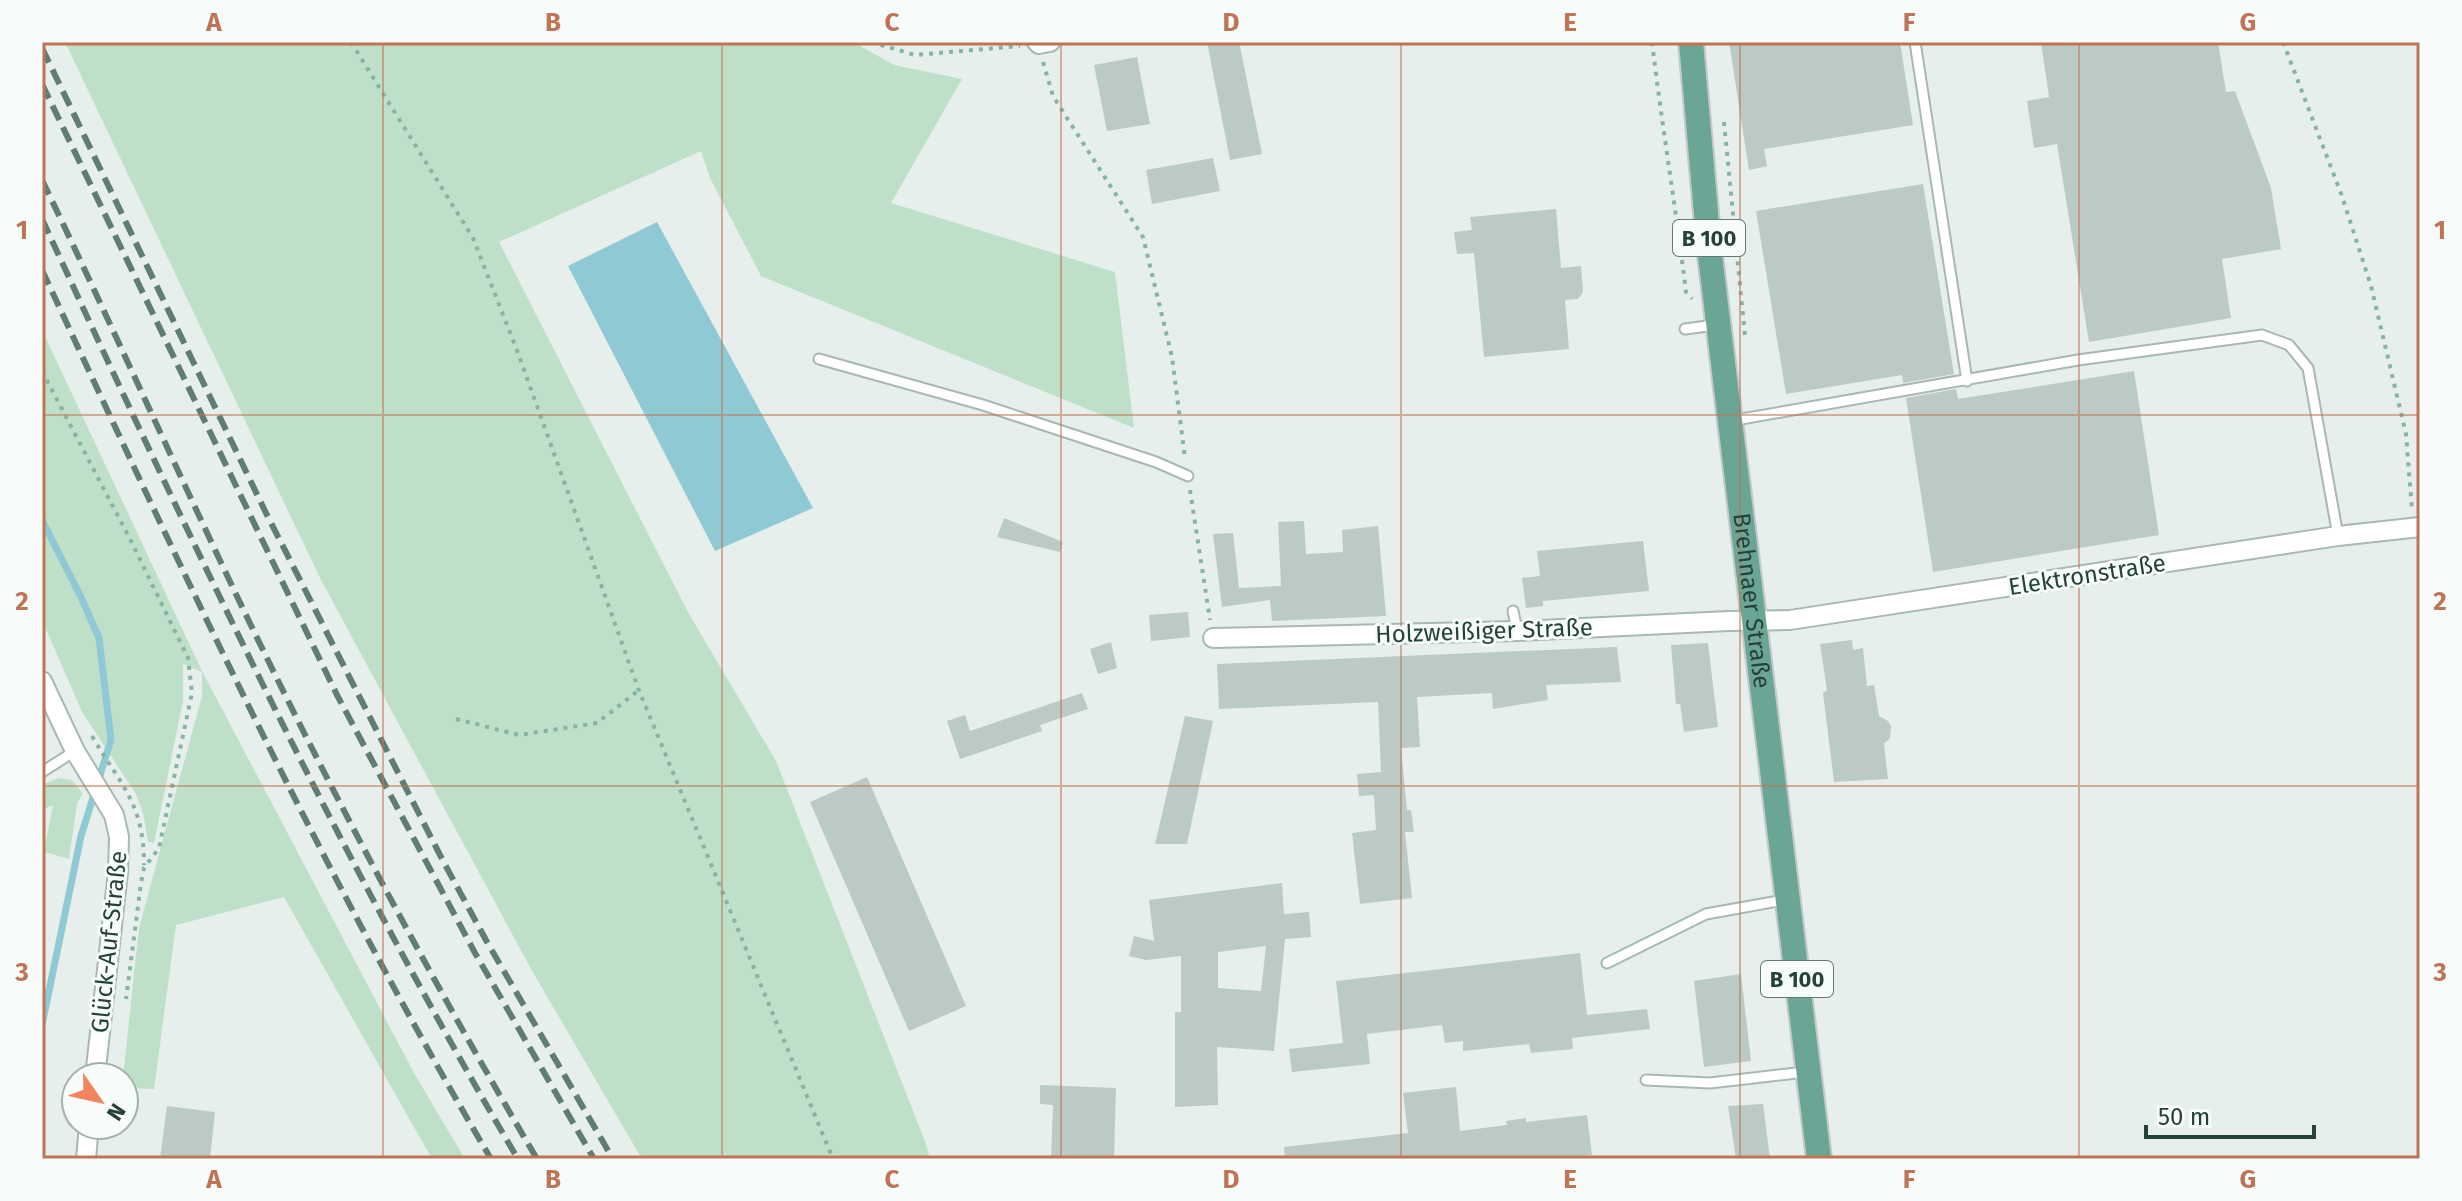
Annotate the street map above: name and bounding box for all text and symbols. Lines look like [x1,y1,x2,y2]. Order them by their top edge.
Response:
text: A [205,7,222,38]
text: B [545,7,561,38]
text: C [885,7,900,38]
text: D [1223,7,1240,38]
text: E [1563,7,1577,38]
text: F [1903,7,1916,38]
text: G [2240,7,2256,38]
text: 1 [16,215,28,246]
text: 1 [2434,215,2446,246]
road number: B 100 [1673,220,1745,256]
street label: Brehnaer Straße [1727,511,1776,690]
street label: Elektronstraße [2006,549,2168,601]
text: 2 [15,586,29,617]
text: 2 [2433,586,2447,617]
street label: Holzweißiger Straße [1375,613,1593,649]
street label: Glück-Auf-Straße [86,850,132,1034]
text: 3 [14,957,29,988]
text: 3 [2432,957,2447,988]
road number: B 100 [1761,961,1833,997]
north arrow [60,1061,140,1141]
scale bar [2146,1089,2314,1139]
text: N [101,1098,131,1126]
text: 50 m [2158,1103,2210,1131]
text: A [205,1164,222,1195]
text: B [545,1164,561,1195]
text: C [885,1164,900,1195]
text: D [1223,1164,1240,1195]
text: E [1563,1164,1577,1195]
text: F [1903,1164,1916,1195]
text: G [2240,1164,2256,1195]

